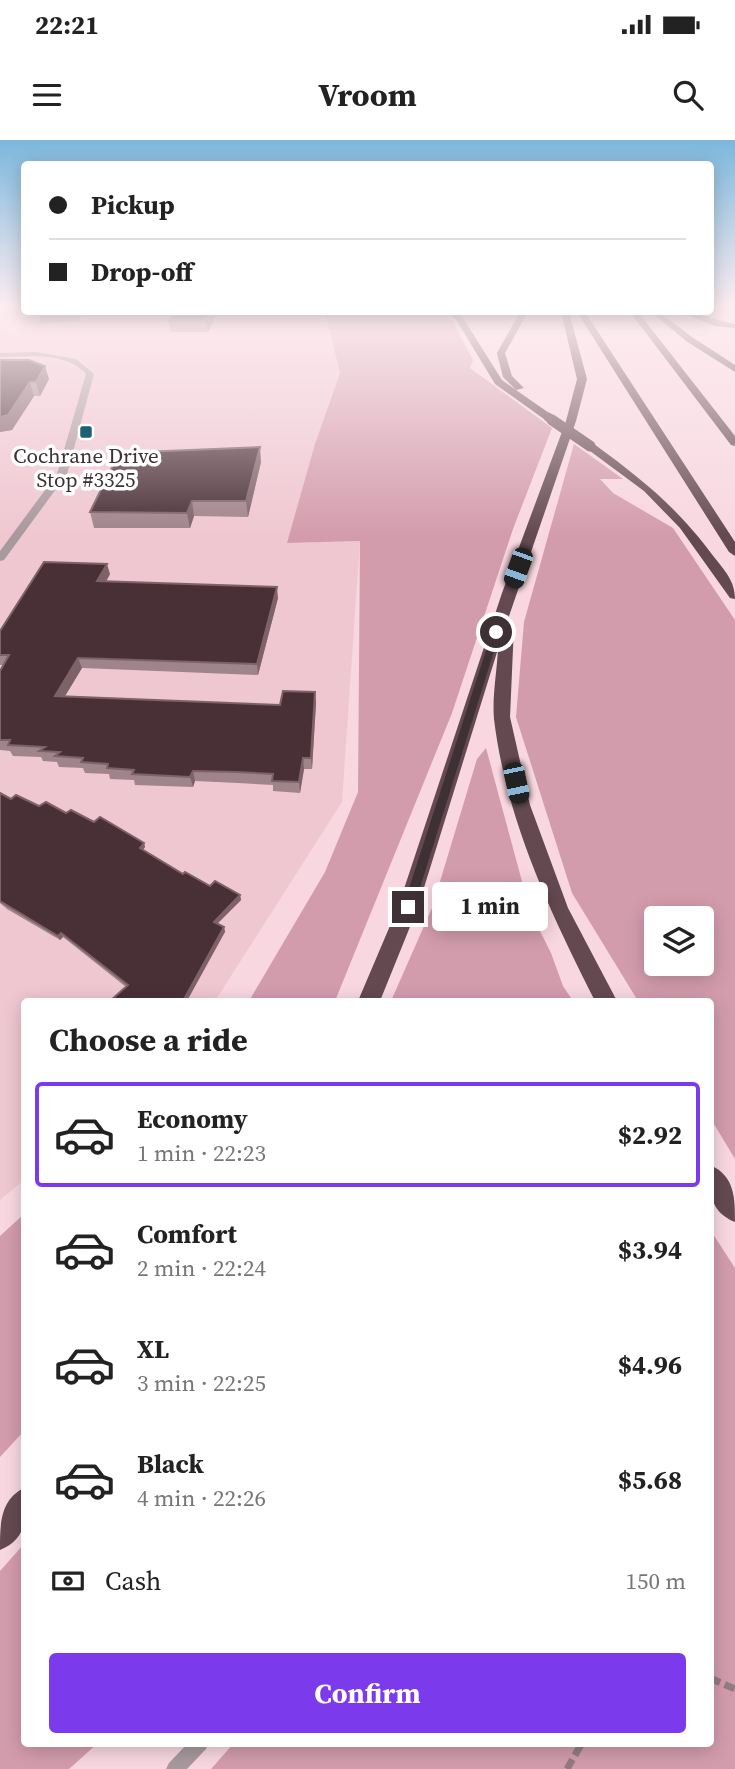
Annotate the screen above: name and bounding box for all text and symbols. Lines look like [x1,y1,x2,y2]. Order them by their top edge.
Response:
text: 22:21 [35,7,99,43]
text: Vroom [318,73,417,117]
icon: menu [28,76,66,114]
icon: search [669,76,707,114]
text: Pickup [91,187,175,223]
text: Drop-off [91,254,193,290]
marker: Cochrane Drive Stop #3325 [78,424,94,440]
place label: Cochrane Drive Stop #3325 [13,441,159,494]
car [501,545,536,591]
route start [480,616,512,648]
car [502,760,531,806]
callout: 1 min [432,882,548,932]
text: 1 min [460,890,520,922]
route end [392,891,424,923]
map controls [644,906,714,976]
button: layers [644,906,714,976]
text: Choose a ride [49,1018,248,1062]
text: Economy [137,1101,248,1137]
icon: car [53,1103,116,1166]
text: $2.92 [618,1117,682,1153]
text: 1 min · 22:23 [137,1137,266,1169]
text: Comfort [137,1216,237,1252]
icon: car [53,1218,116,1281]
text: $3.94 [618,1232,682,1268]
text: 2 min · 22:24 [137,1252,266,1284]
text: XL [137,1331,169,1367]
icon: car [53,1333,116,1396]
text: $4.96 [618,1347,682,1383]
text: 3 min · 22:25 [137,1367,266,1399]
text: Black [137,1446,204,1482]
icon: car [53,1448,116,1511]
text: $5.68 [618,1462,682,1498]
text: 4 min · 22:26 [137,1482,266,1514]
icon: cash [49,1562,87,1600]
text: Cash [105,1563,161,1599]
text: 150 m [625,1565,686,1597]
button: Confirm [49,1653,686,1733]

